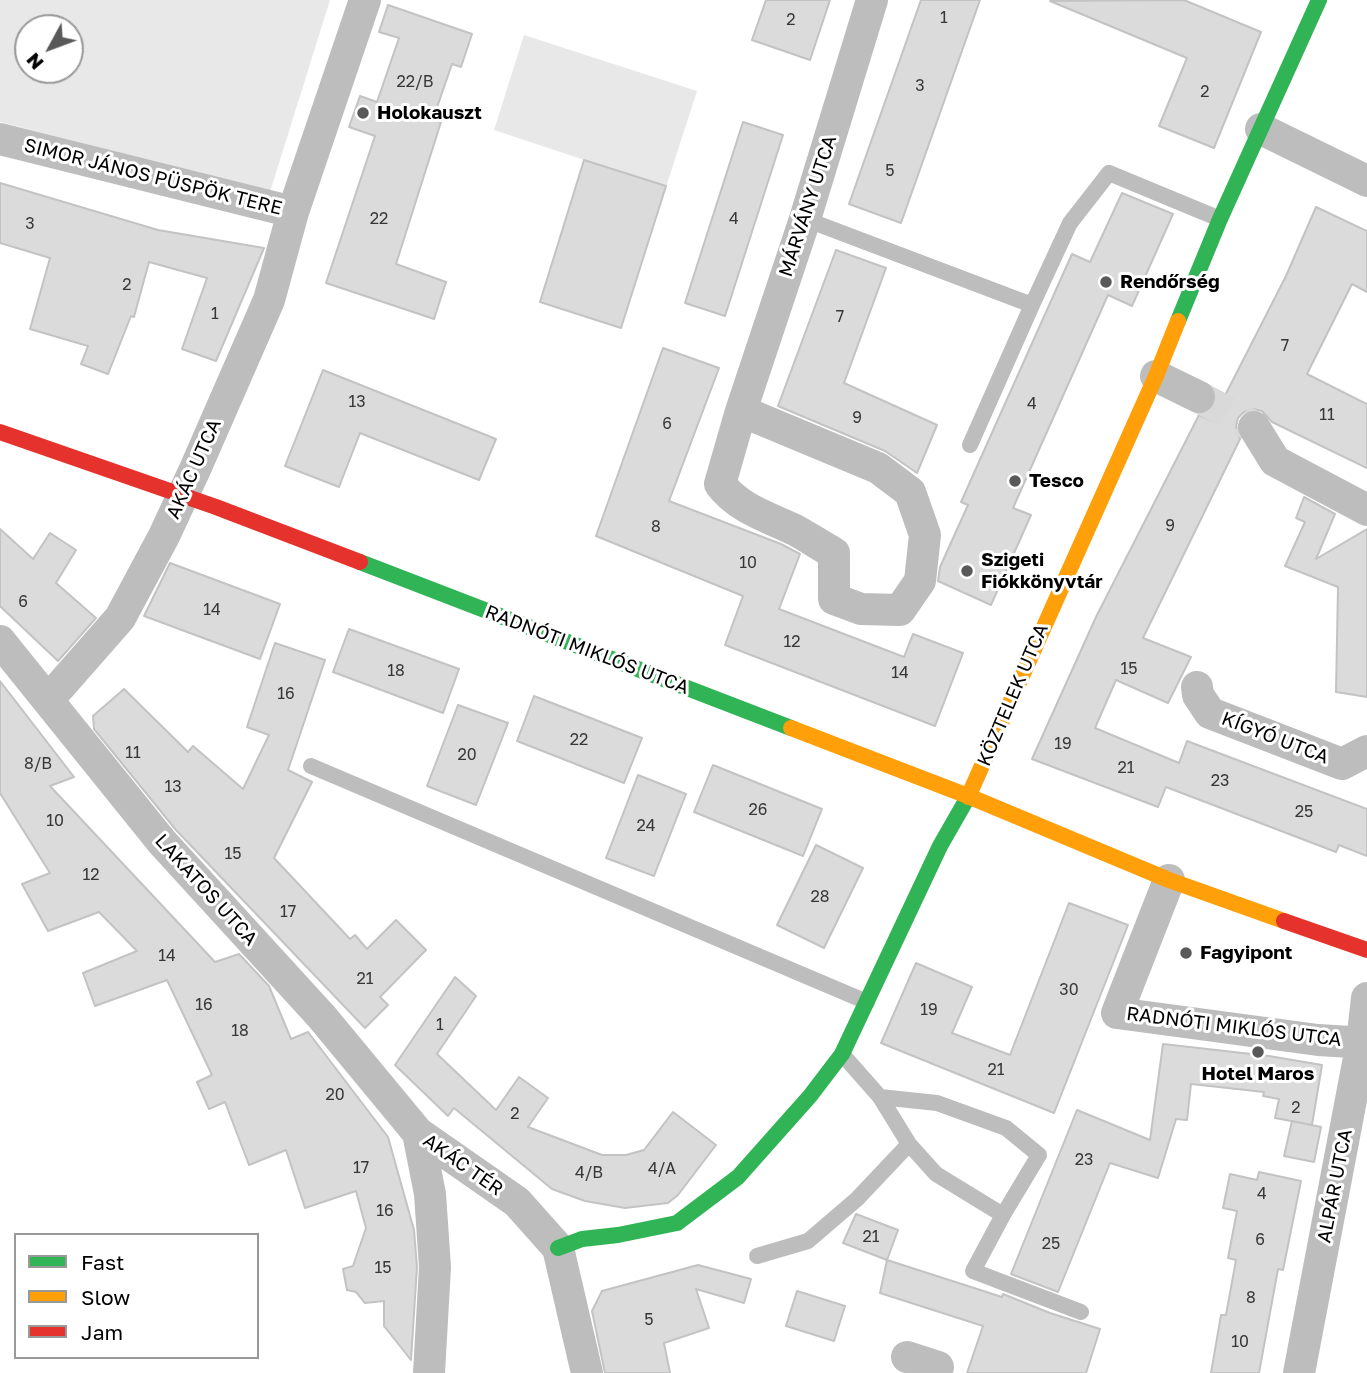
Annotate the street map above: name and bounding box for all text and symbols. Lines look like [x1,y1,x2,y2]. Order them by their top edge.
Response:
house number: 1 [940,8,948,28]
house number: 2 [786,10,796,30]
north arrow [14,14,84,84]
text: N [21,49,48,75]
house number: 22/B [397,72,433,92]
house number: 3 [915,76,925,96]
house number: 2 [1200,82,1210,102]
place label: Holokauszt [377,102,482,124]
marker: Holokauszt [355,105,371,121]
street label: MÁRVÁNY UTCA [774,132,842,280]
street label: SIMOR JÁNOS PÜSPÖK TERE [22,134,284,220]
house number: 5 [885,161,895,181]
house number: 22 [370,209,388,229]
house number: 4 [729,209,739,229]
house number: 3 [25,214,35,234]
place label: Rendőrség [1120,271,1220,293]
marker: Rendőrség [1098,274,1114,290]
house number: 2 [122,275,132,295]
house number: 1 [211,304,219,324]
house number: 7 [836,307,844,327]
house number: 7 [1281,336,1289,356]
house number: 13 [348,392,366,412]
house number: 4 [1027,394,1037,414]
house number: 11 [1319,405,1335,425]
house number: 9 [852,408,862,428]
house number: 6 [662,414,672,434]
street label: AKÁC UTCA [162,416,226,522]
place label: Tesco [1029,470,1084,492]
marker: Tesco [1007,473,1023,489]
house number: 9 [1165,516,1175,536]
house number: 8 [651,517,661,537]
place label: Szigeti Fiókkönyvtár [981,549,1103,593]
house number: 10 [739,553,757,573]
marker: Szigeti Fiókkönyvtár [959,563,975,579]
house number: 6 [18,592,28,612]
house number: 14 [203,600,221,620]
street label: RADNÓTI MIKLÓS UTCA [482,601,692,699]
street label: KÖZTELEK UTCA [973,620,1053,770]
house number: 12 [783,632,801,652]
house number: 15 [1120,659,1138,679]
house number: 18 [387,661,405,681]
house number: 14 [891,663,909,683]
house number: 16 [277,684,295,704]
street label: KÍGYÓ UTCA [1218,707,1332,769]
house number: 22 [570,730,588,750]
house number: 19 [1054,734,1072,754]
house number: 11 [125,743,141,763]
house number: 20 [457,745,477,765]
house number: 8/B [24,754,52,774]
house number: 21 [1117,758,1135,778]
house number: 23 [1211,771,1229,791]
house number: 13 [164,777,182,797]
house number: 26 [749,800,767,820]
house number: 25 [1295,802,1313,822]
house number: 10 [46,811,64,831]
house number: 24 [636,816,656,836]
street label: LAKATOS UTCA [150,830,262,950]
house number: 15 [224,844,242,864]
house number: 12 [82,865,100,885]
house number: 28 [810,887,830,907]
house number: 17 [280,902,296,922]
place label: Fagyipont [1200,942,1292,964]
marker: Fagyipont [1178,945,1194,961]
house number: 14 [158,946,176,966]
house number: 21 [356,969,374,989]
house number: 30 [1059,980,1079,1000]
house number: 16 [195,995,213,1015]
house number: 19 [920,1000,938,1020]
street label: RADNÓTI MIKLÓS UTCA [1125,1002,1343,1052]
house number: 1 [436,1015,444,1035]
house number: 18 [231,1021,249,1041]
marker: Hotel Maros [1250,1044,1266,1060]
house number: 21 [987,1060,1005,1080]
place label: Hotel Maros [1202,1063,1314,1085]
house number: 20 [325,1085,345,1105]
house number: 2 [1291,1098,1301,1118]
house number: 2 [510,1104,520,1124]
street label: ALPÁR UTCA [1313,1127,1357,1245]
street label: AKÁC TÉR [419,1129,507,1201]
house number: 23 [1075,1150,1093,1170]
house number: 17 [353,1158,369,1178]
house number: 4/A [648,1159,676,1179]
house number: 4/B [575,1163,603,1183]
house number: 4 [1257,1184,1267,1204]
house number: 16 [376,1201,394,1221]
house number: 21 [862,1227,880,1247]
house number: 6 [1255,1230,1265,1250]
legend [14,1233,259,1359]
house number: 25 [1042,1234,1060,1254]
text: Fast [81,1249,124,1275]
house number: 15 [374,1258,392,1278]
text: Slow [81,1284,130,1310]
house number: 8 [1246,1288,1256,1308]
house number: 5 [644,1310,654,1330]
text: Jam [81,1319,123,1345]
house number: 10 [1231,1332,1249,1352]

